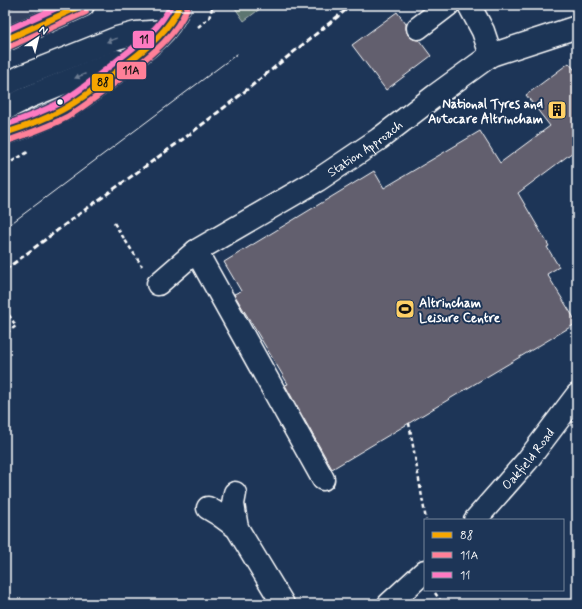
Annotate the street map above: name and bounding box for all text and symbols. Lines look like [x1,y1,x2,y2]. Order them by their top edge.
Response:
north arrow [18,18,58,58]
text: N [36,23,50,38]
line badge: 11 [132,30,155,49]
text: 11 [139,33,149,47]
one-way arrow [106,38,118,44]
line badge: 11A [116,61,147,80]
text: 11A [123,64,139,78]
one-way arrow [74,73,86,79]
line badge: 88 [91,73,114,92]
text: 88 [97,76,109,90]
place label: National Tyres and Autocare Altrincham [428,96,543,128]
unlabelled marker [55,97,65,107]
building icon: National Tyres and Autocare Altrincham [546,99,568,121]
street label: Station Approach [324,117,407,181]
place label: Altrincham Leisure Centre [419,295,501,327]
sports icon: Altrincham Leisure Centre [394,298,416,320]
street label: Oakfield Road [499,425,559,494]
legend [424,519,564,591]
text: 88 [460,528,473,544]
text: 11A [460,548,479,564]
text: 11 [460,568,471,584]

